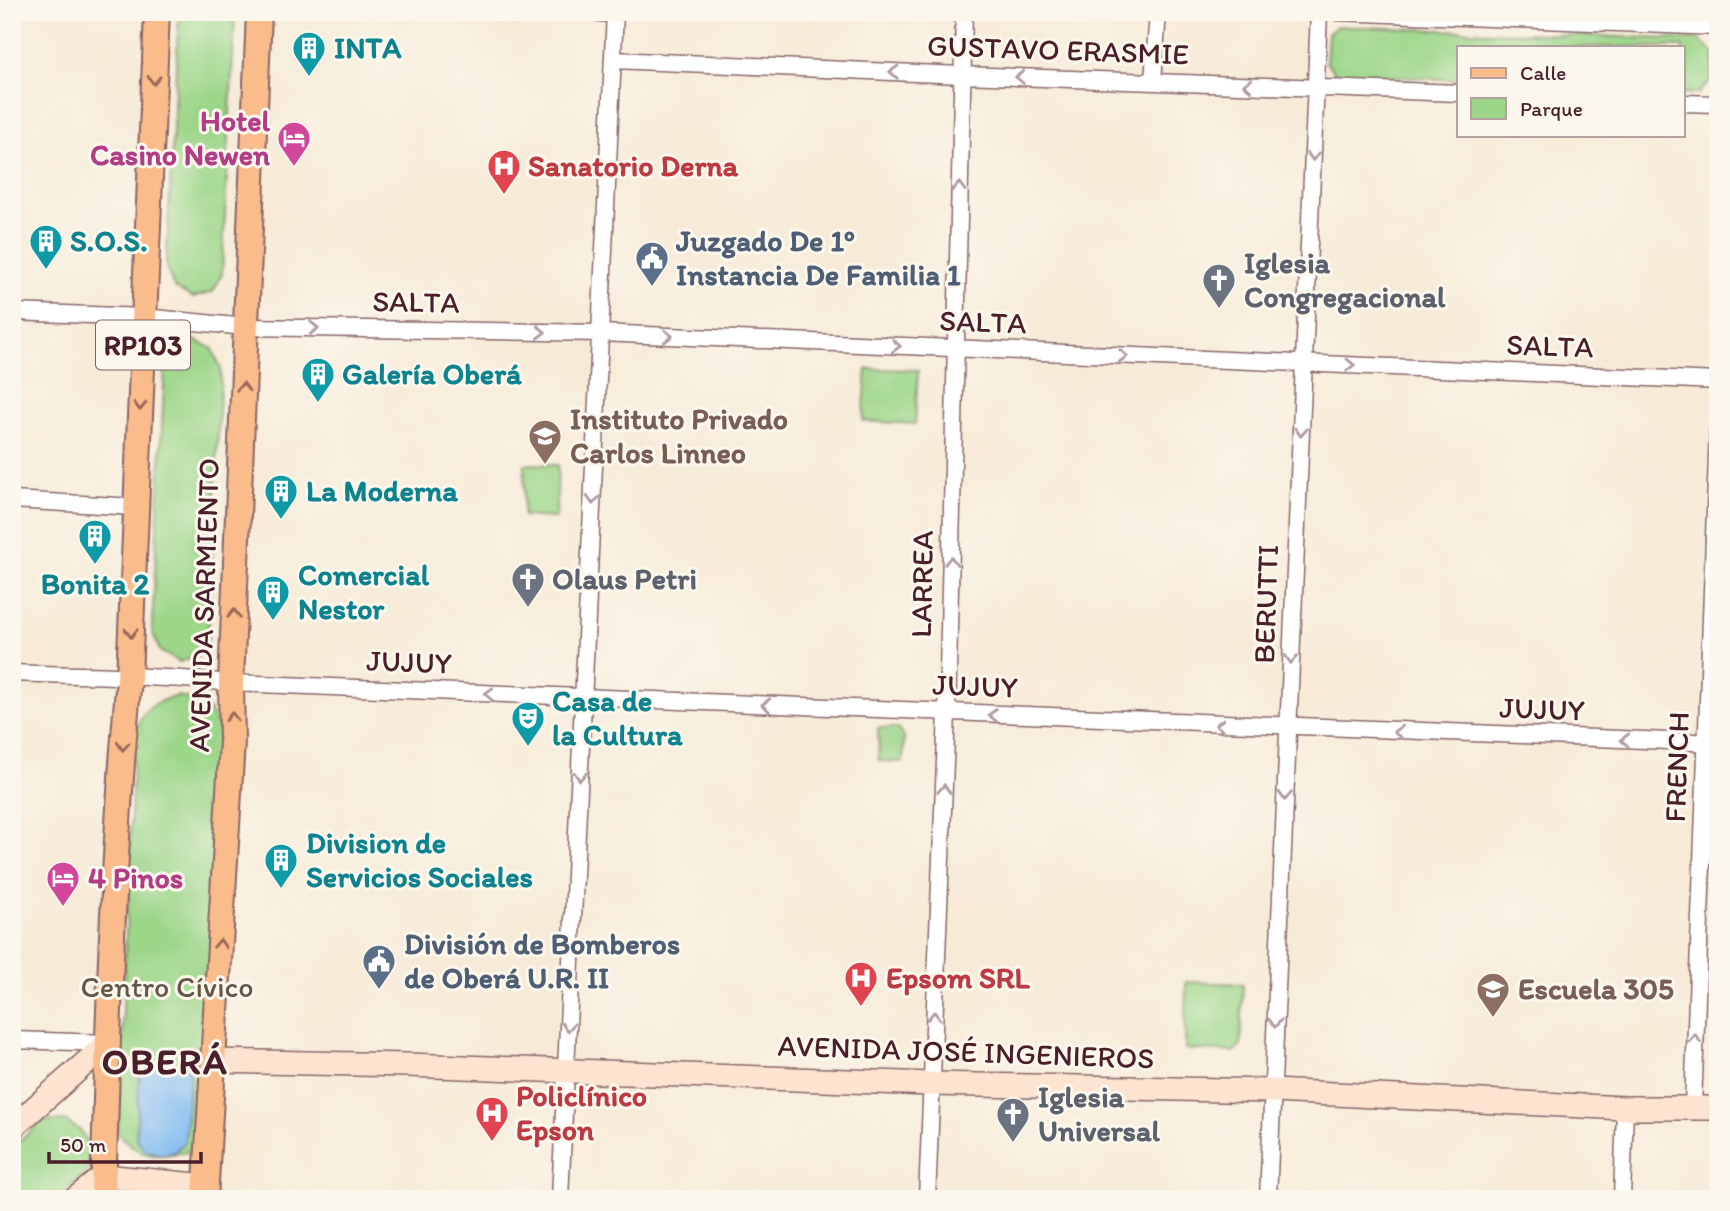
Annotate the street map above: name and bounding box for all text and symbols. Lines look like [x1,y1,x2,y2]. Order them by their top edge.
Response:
street label: GUSTAVO ERASMIE [926,26,1190,73]
building icon: INTA [290,29,328,78]
place label: INTA [334,29,402,66]
legend [1457,46,1684,136]
text: Calle [1520,60,1566,85]
one-way arrow [888,65,899,80]
one-way arrow [1015,69,1025,85]
one-way arrow [147,75,162,86]
one-way arrow [1242,77,1253,92]
text: Parque [1520,96,1583,121]
place label: Hotel Casino Newen [90,102,270,173]
hotel icon: Hotel Casino Newen [275,119,313,168]
hospital icon: Sanatorio Derna [485,147,523,196]
place label: Sanatorio Derna [528,147,738,184]
one-way arrow [1305,150,1320,161]
one-way arrow [952,181,967,192]
building icon: S.O.S. [27,222,65,271]
place label: S.O.S. [70,222,148,259]
place label: Juzgado De 1º Instancia De Familia 1 [675,222,961,293]
public building icon: Juzgado De 1º Instancia De Familia 1 [633,239,671,288]
place label: Iglesia Congregacional [1244,244,1446,315]
church icon: Iglesia Congregacional [1200,261,1238,310]
street label: SALTA [372,282,460,321]
street label: SALTA [939,301,1027,342]
road number: RP103 [96,320,190,370]
one-way arrow [309,320,320,336]
one-way arrow [536,325,547,340]
street label: SALTA [1506,325,1594,366]
one-way arrow [663,329,674,344]
one-way arrow [891,339,902,354]
one-way arrow [1118,348,1129,363]
building icon: Galería Oberá [299,355,337,404]
place label: Galería Oberá [342,355,522,392]
one-way arrow [1345,358,1356,373]
one-way arrow [236,381,251,392]
one-way arrow [133,400,148,411]
place label: Instituto Privado Carlos Linneo [570,400,788,471]
school or university icon: Instituto Privado Carlos Linneo [526,417,564,466]
one-way arrow [1293,427,1308,438]
street label: AVENIDA SARMIENTO [180,457,227,753]
building icon: La Moderna [262,472,300,521]
place label: La Moderna [306,472,458,509]
one-way arrow [585,494,600,505]
building icon: Bonita 2 [76,517,114,566]
street label: LARREA [902,530,941,638]
street label: BERUTTI [1245,544,1286,664]
one-way arrow [943,555,958,566]
place label: Comercial Nestor [298,556,430,627]
church icon: Olaus Petri [509,560,547,609]
place label: Olaus Petri [552,560,697,597]
place label: Bonita 2 [41,565,150,602]
building icon: Comercial Nestor [254,573,292,622]
one-way arrow [226,609,241,620]
one-way arrow [124,628,139,639]
street label: JUJUY [366,642,452,681]
one-way arrow [1284,654,1299,665]
street label: JUJUY [932,666,1018,705]
place label: Casa de la Cultura [552,682,683,753]
one-way arrow [484,686,495,701]
street label: JUJUY [1499,689,1585,728]
one-way arrow [760,698,771,713]
theatre icon: Casa de la Cultura [509,699,547,748]
one-way arrow [987,707,998,722]
one-way arrow [224,711,239,722]
street label: FRENCH [1656,711,1697,823]
one-way arrow [1214,717,1225,732]
one-way arrow [1392,724,1403,739]
one-way arrow [1619,732,1630,747]
one-way arrow [116,741,131,752]
one-way arrow [572,771,587,782]
one-way arrow [936,783,951,794]
one-way arrow [1278,791,1293,802]
place label: Division de Servicios Sociales [306,824,533,895]
building icon: Division de Servicios Sociales [262,841,300,890]
hotel icon: 4 Pinos [44,859,82,908]
place label: 4 Pinos [88,859,183,896]
place label: División de Bomberos de Oberá U.R. II [404,925,680,996]
one-way arrow [212,939,227,950]
public building icon: División de Bomberos de Oberá U.R. II [360,942,398,991]
hospital icon: Epsom SRL [842,959,880,1008]
place label: Epsom SRL [886,959,1030,996]
park label: Centro Cívico [80,968,254,1005]
school or university icon: Escuela 305 [1474,970,1512,1019]
place label: Escuela 305 [1518,970,1674,1007]
one-way arrow [927,1010,942,1021]
one-way arrow [1268,1018,1283,1029]
one-way arrow [560,1022,575,1033]
street label: AVENIDA JOSÉ INGENIEROS [777,1026,1155,1077]
one-way arrow [1688,1033,1703,1044]
district label: OBERÁ [101,1039,229,1083]
place label: Policlínico Epson [516,1077,647,1148]
place label: Iglesia Universal [1038,1078,1160,1149]
hospital icon: Policlínico Epson [473,1094,511,1143]
church icon: Iglesia Universal [994,1095,1032,1144]
scale bar [49,1120,201,1164]
text: 50 m [60,1132,107,1157]

